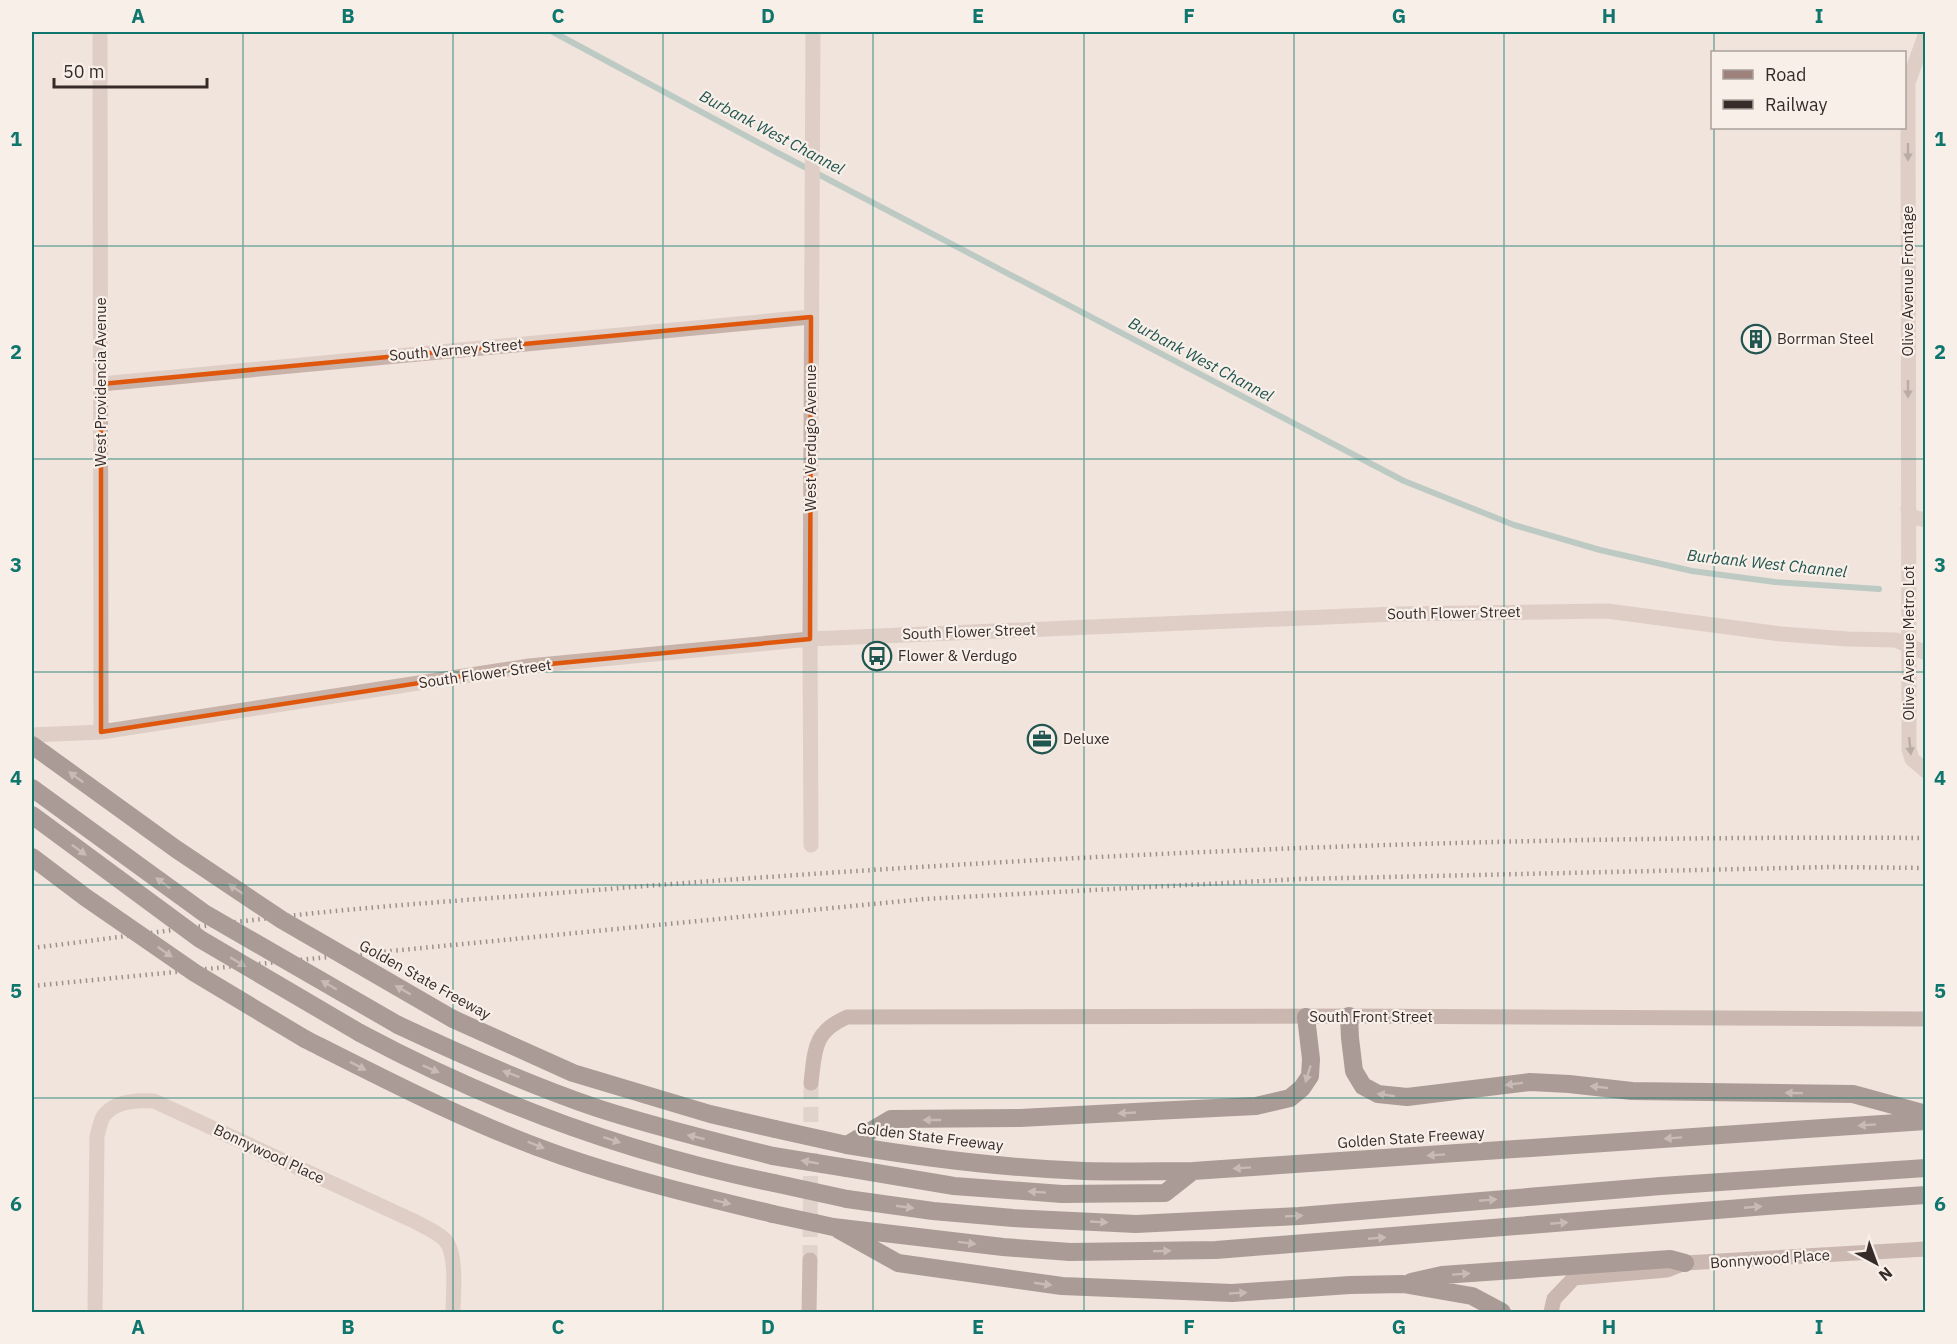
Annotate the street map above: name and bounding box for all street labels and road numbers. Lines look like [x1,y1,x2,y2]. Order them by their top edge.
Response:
street label: Olive Avenue Frontage [1898,206,1917,356]
street label: West Providencia Avenue [91,297,110,467]
street label: South Varney Street [388,334,524,365]
street label: West Verdugo Avenue [801,365,820,511]
street label: Olive Avenue Metro Lot [1899,565,1918,721]
street label: South Flower Street [1387,602,1521,623]
street label: South Flower Street [902,620,1036,643]
street label: South Flower Street [417,655,552,692]
street label: Golden State Freeway [356,935,495,1024]
street label: South Front Street [1309,1007,1433,1026]
street label: Golden State Freeway [856,1118,1005,1155]
street label: Bonnywood Place [211,1120,328,1188]
street label: Golden State Freeway [1337,1123,1486,1152]
street label: Bonnywood Place [1709,1245,1830,1272]

